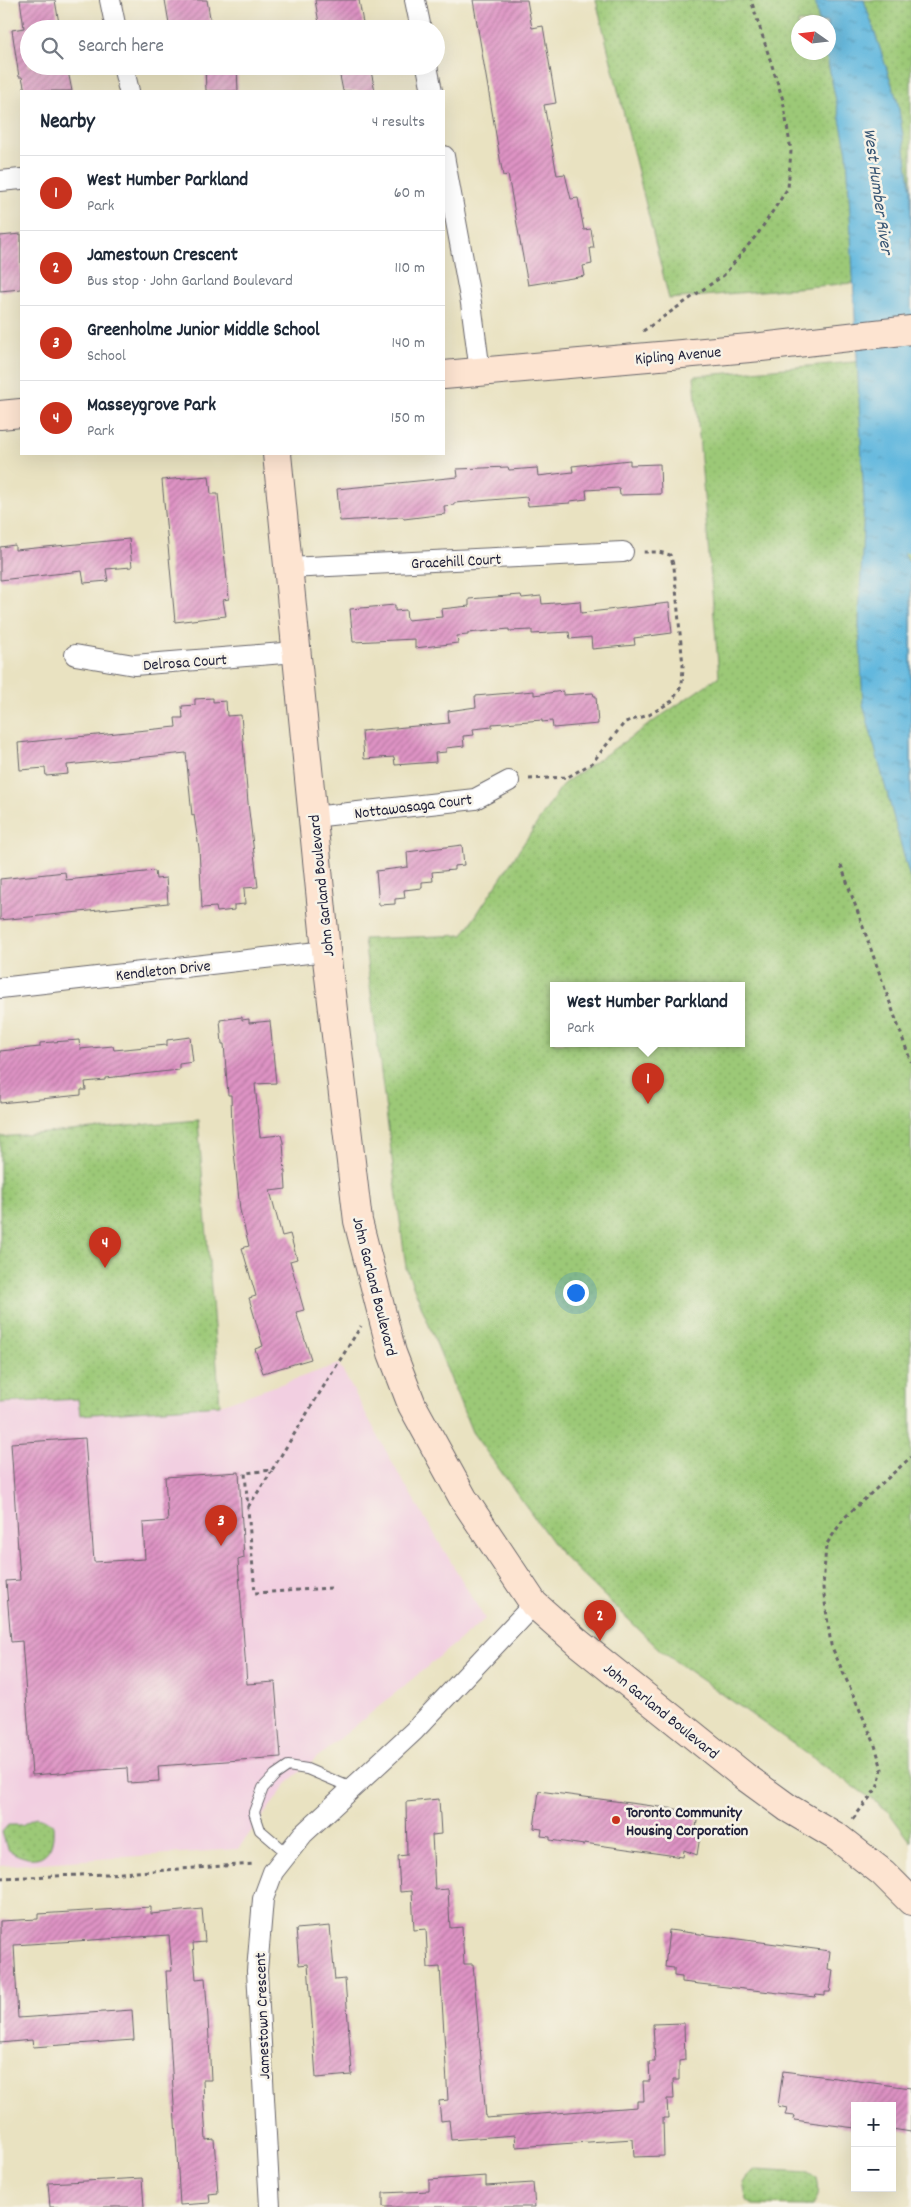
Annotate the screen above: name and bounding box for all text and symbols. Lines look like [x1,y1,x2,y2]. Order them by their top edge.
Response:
north arrow [791,15,836,60]
search box [20,20,445,75]
icon: search [38,34,66,62]
text: Search here [78,34,164,61]
text: Nearby [40,108,95,138]
text: 4 results [372,111,425,134]
water label: West Humber River [855,127,898,258]
text: West Humber Parkland [87,168,248,195]
text: 1 [54,182,58,205]
text: 60 m [394,182,425,205]
text: Park [87,195,114,218]
text: Jamestown Crescent [87,243,238,270]
text: 2 [53,257,60,280]
text: 110 m [395,257,425,280]
text: Bus stop · John Garland Boulevard [87,270,293,293]
text: Greenholme Junior Middle School [87,318,320,345]
text: 3 [52,332,60,355]
text: 140 m [391,332,425,355]
street label: Kipling Avenue [634,341,722,372]
text: School [87,345,126,368]
text: Masseygrove Park [87,393,216,420]
text: 4 [53,407,59,430]
text: 150 m [391,407,425,430]
text: Park [87,420,114,443]
street label: Gracehill Court [410,549,502,576]
street label: Delrosa Court [143,649,228,678]
street label: Nottawasaga Court [353,789,474,826]
street label: John Garland Boulevard [304,814,341,958]
street label: Kendleton Drive [115,955,212,988]
popup [550,982,745,1047]
text: West Humber Parkland [567,990,728,1017]
text: Park [567,1017,594,1040]
pin: 1 [632,1063,664,1104]
street label: John Garland Boulevard [345,1215,402,1359]
pin: 4 [89,1227,121,1268]
your location [563,1280,589,1306]
pin: 3 [205,1505,237,1546]
pin: 2 [584,1600,616,1641]
street label: John Garland Boulevard [598,1658,723,1766]
place label: Toronto Community Housing Corporation [626,1802,748,1843]
marker: Toronto Community Housing Corporation [610,1814,622,1826]
street label: Jamestown Crescent [250,1952,277,2080]
map controls [851,2102,896,2192]
button: + [851,2102,896,2147]
button: − [851,2147,896,2192]

